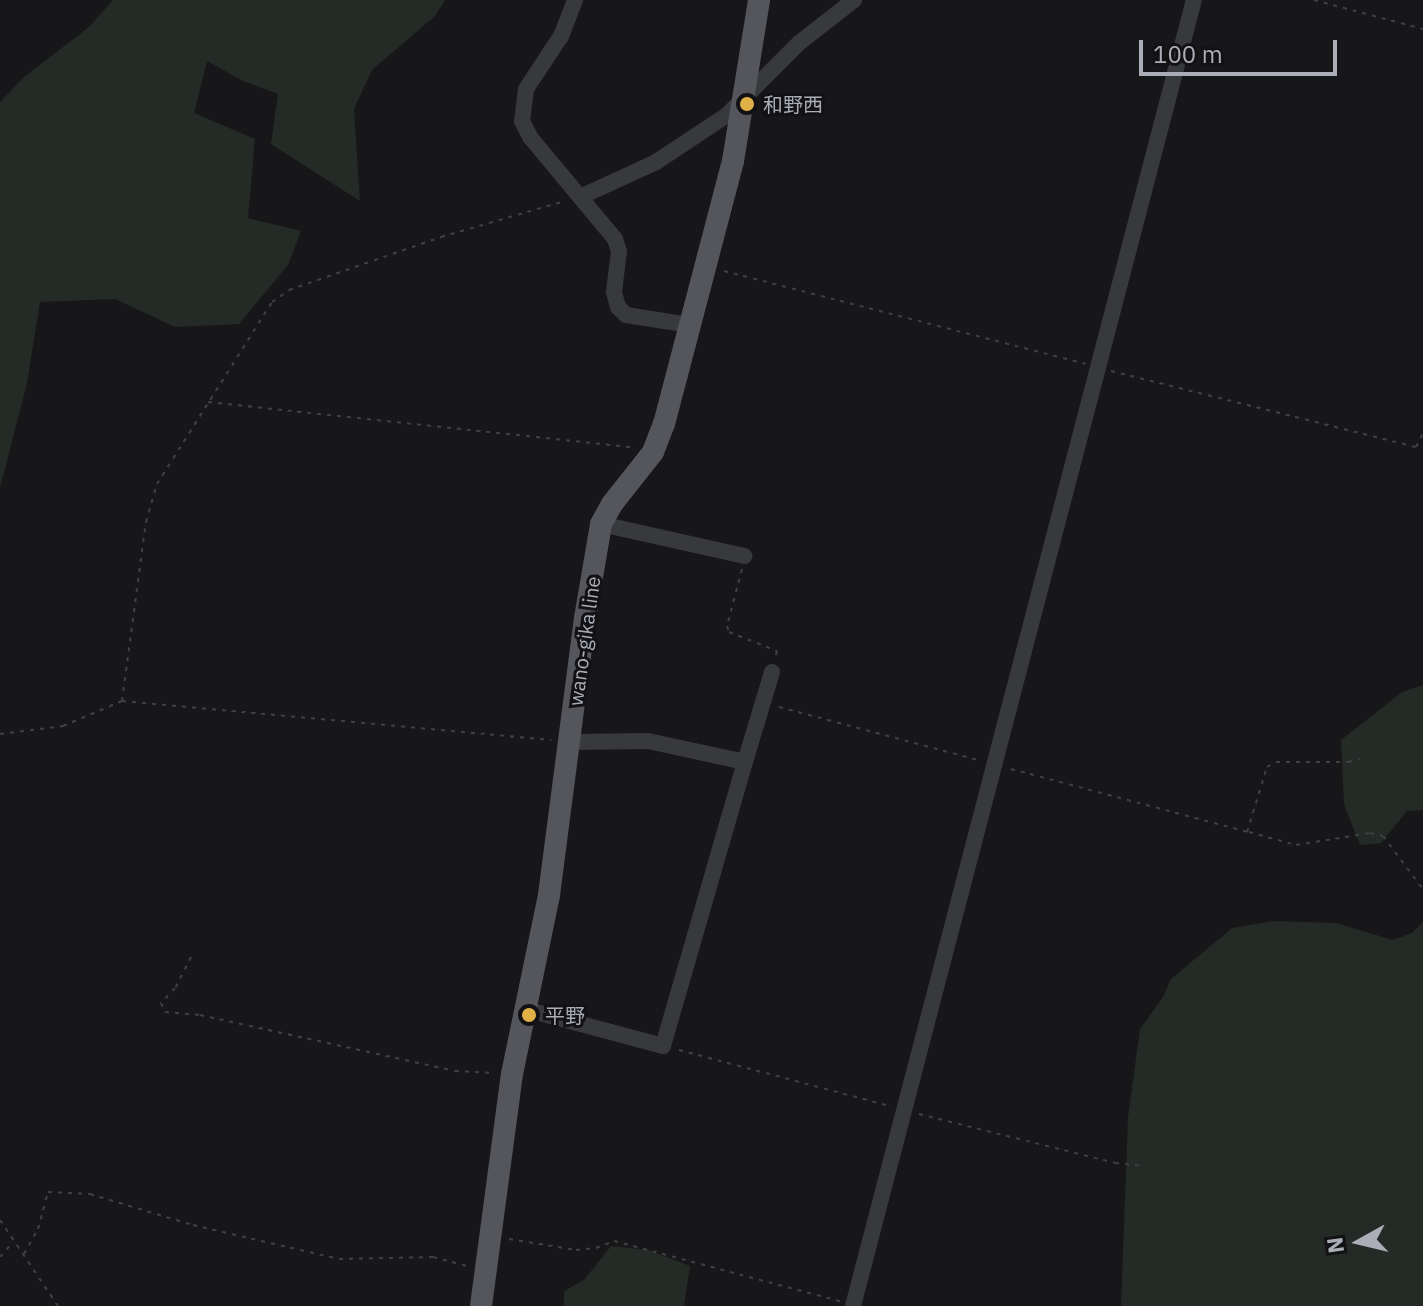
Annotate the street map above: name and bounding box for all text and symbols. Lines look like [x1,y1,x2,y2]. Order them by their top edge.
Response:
scale bar [1143,24,1341,74]
text: 100 m [1153,38,1223,70]
place label: 和野西 [763,92,823,116]
marker: 和野西 [738,95,756,113]
street label: wano-gika line [563,575,605,707]
place label: 平野 [545,1003,585,1027]
marker: 平野 [520,1006,538,1024]
north arrow [1319,1202,1399,1282]
text: N [1319,1236,1350,1255]

